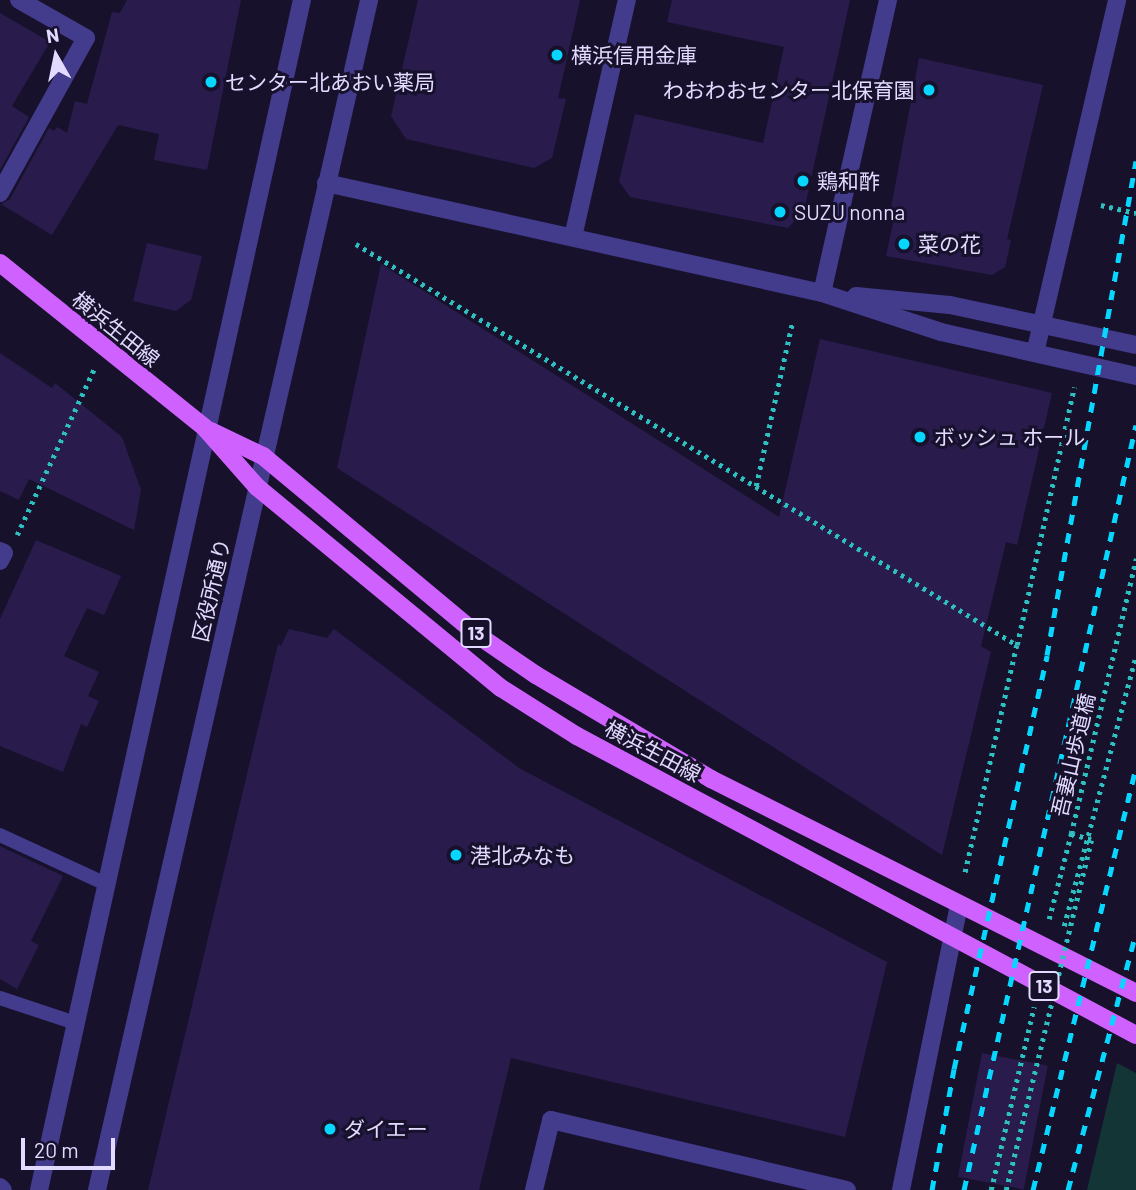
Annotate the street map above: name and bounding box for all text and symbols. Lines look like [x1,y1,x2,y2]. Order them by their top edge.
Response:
north arrow [21,21,91,91]
text: N [45,22,61,47]
place label: 横浜信用金庫 [571,42,697,68]
marker: 横浜信用金庫 [549,47,565,63]
place label: センター北あおい薬局 [225,69,435,95]
marker: センター北あおい薬局 [203,74,219,90]
place label: わおわおセンター北保育園 [663,77,915,103]
marker: わおわおセンター北保育園 [921,82,937,98]
place label: 鶏和酢 [817,168,880,194]
marker: 鶏和酢 [795,173,811,189]
place label: SUZU nonna [794,199,905,225]
marker: SUZU nonna [772,204,788,220]
place label: 菜の花 [918,231,981,257]
marker: 菜の花 [896,236,912,252]
street label: 横浜生田線 [67,286,165,372]
place label: ボッシュ ホール [934,424,1085,450]
marker: ボッシュ ホール [912,429,928,445]
street label: 区役所通り [187,536,235,644]
road number: 13 [460,618,492,648]
street label: 吾妻山歩道橋 [1047,691,1099,819]
street label: 横浜生田線 [601,715,705,787]
place label: 港北みなも [470,842,575,868]
marker: 港北みなも [448,847,464,863]
road number: 13 [1028,970,1060,1002]
place label: ダイエー [344,1116,428,1142]
marker: ダイエー [322,1121,338,1137]
scale bar [24,1124,119,1168]
text: 20 m [34,1137,79,1162]

